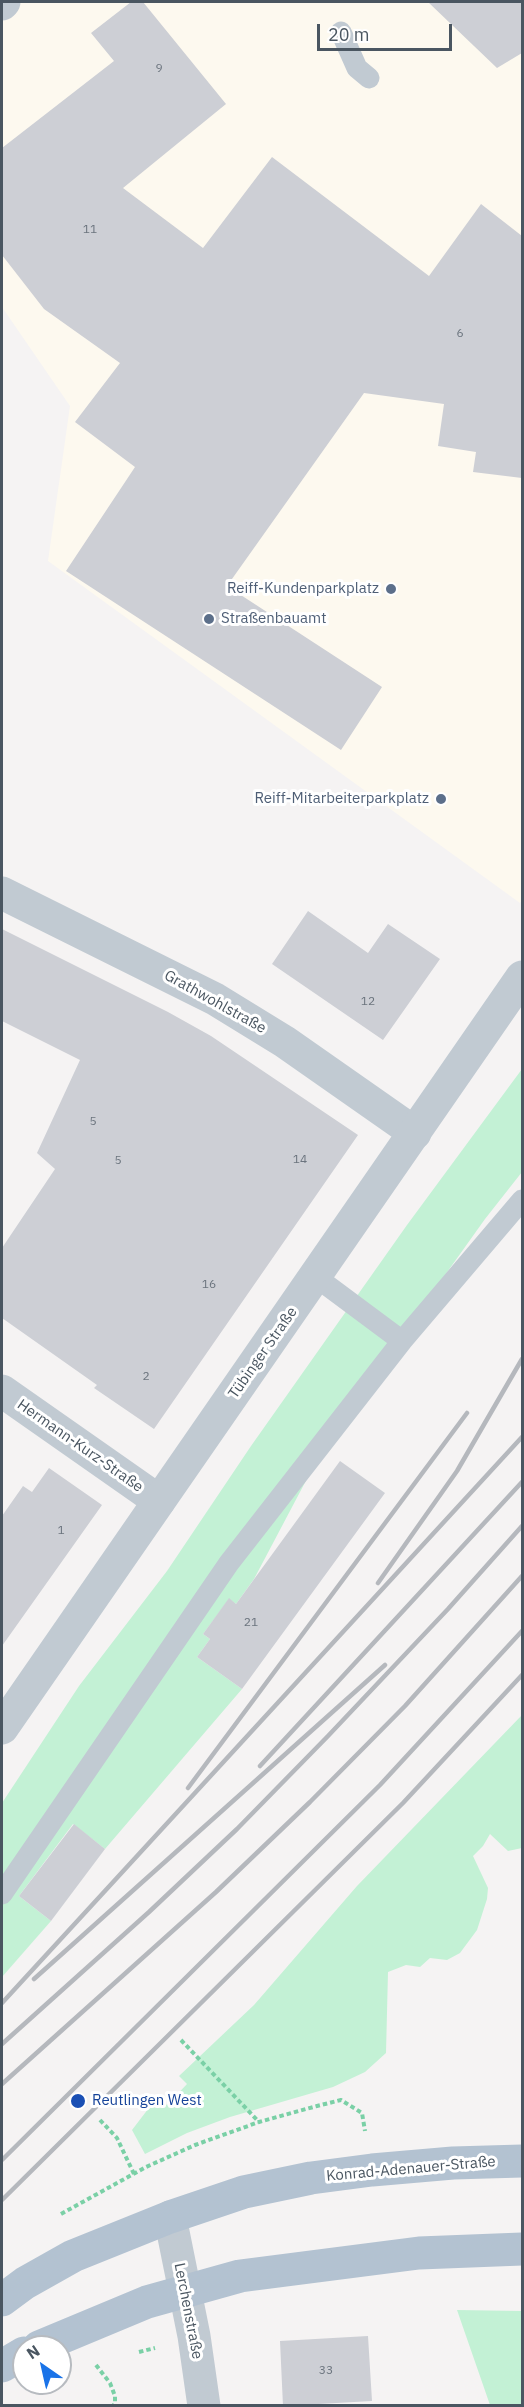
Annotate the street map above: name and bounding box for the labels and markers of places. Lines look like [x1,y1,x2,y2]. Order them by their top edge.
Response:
place label: Reiff-Kundenparkplatz [227,580,379,598]
marker: Reiff-Kundenparkplatz [384,582,398,596]
place label: Straßenbauamt [221,610,326,628]
marker: Straßenbauamt [202,612,216,626]
place label: Reiff-Mitarbeiterparkplatz [254,790,429,808]
marker: Reiff-Mitarbeiterparkplatz [434,792,448,806]
marker: Reutlingen West [69,2092,87,2110]
place label: Reutlingen West [92,2092,202,2110]

